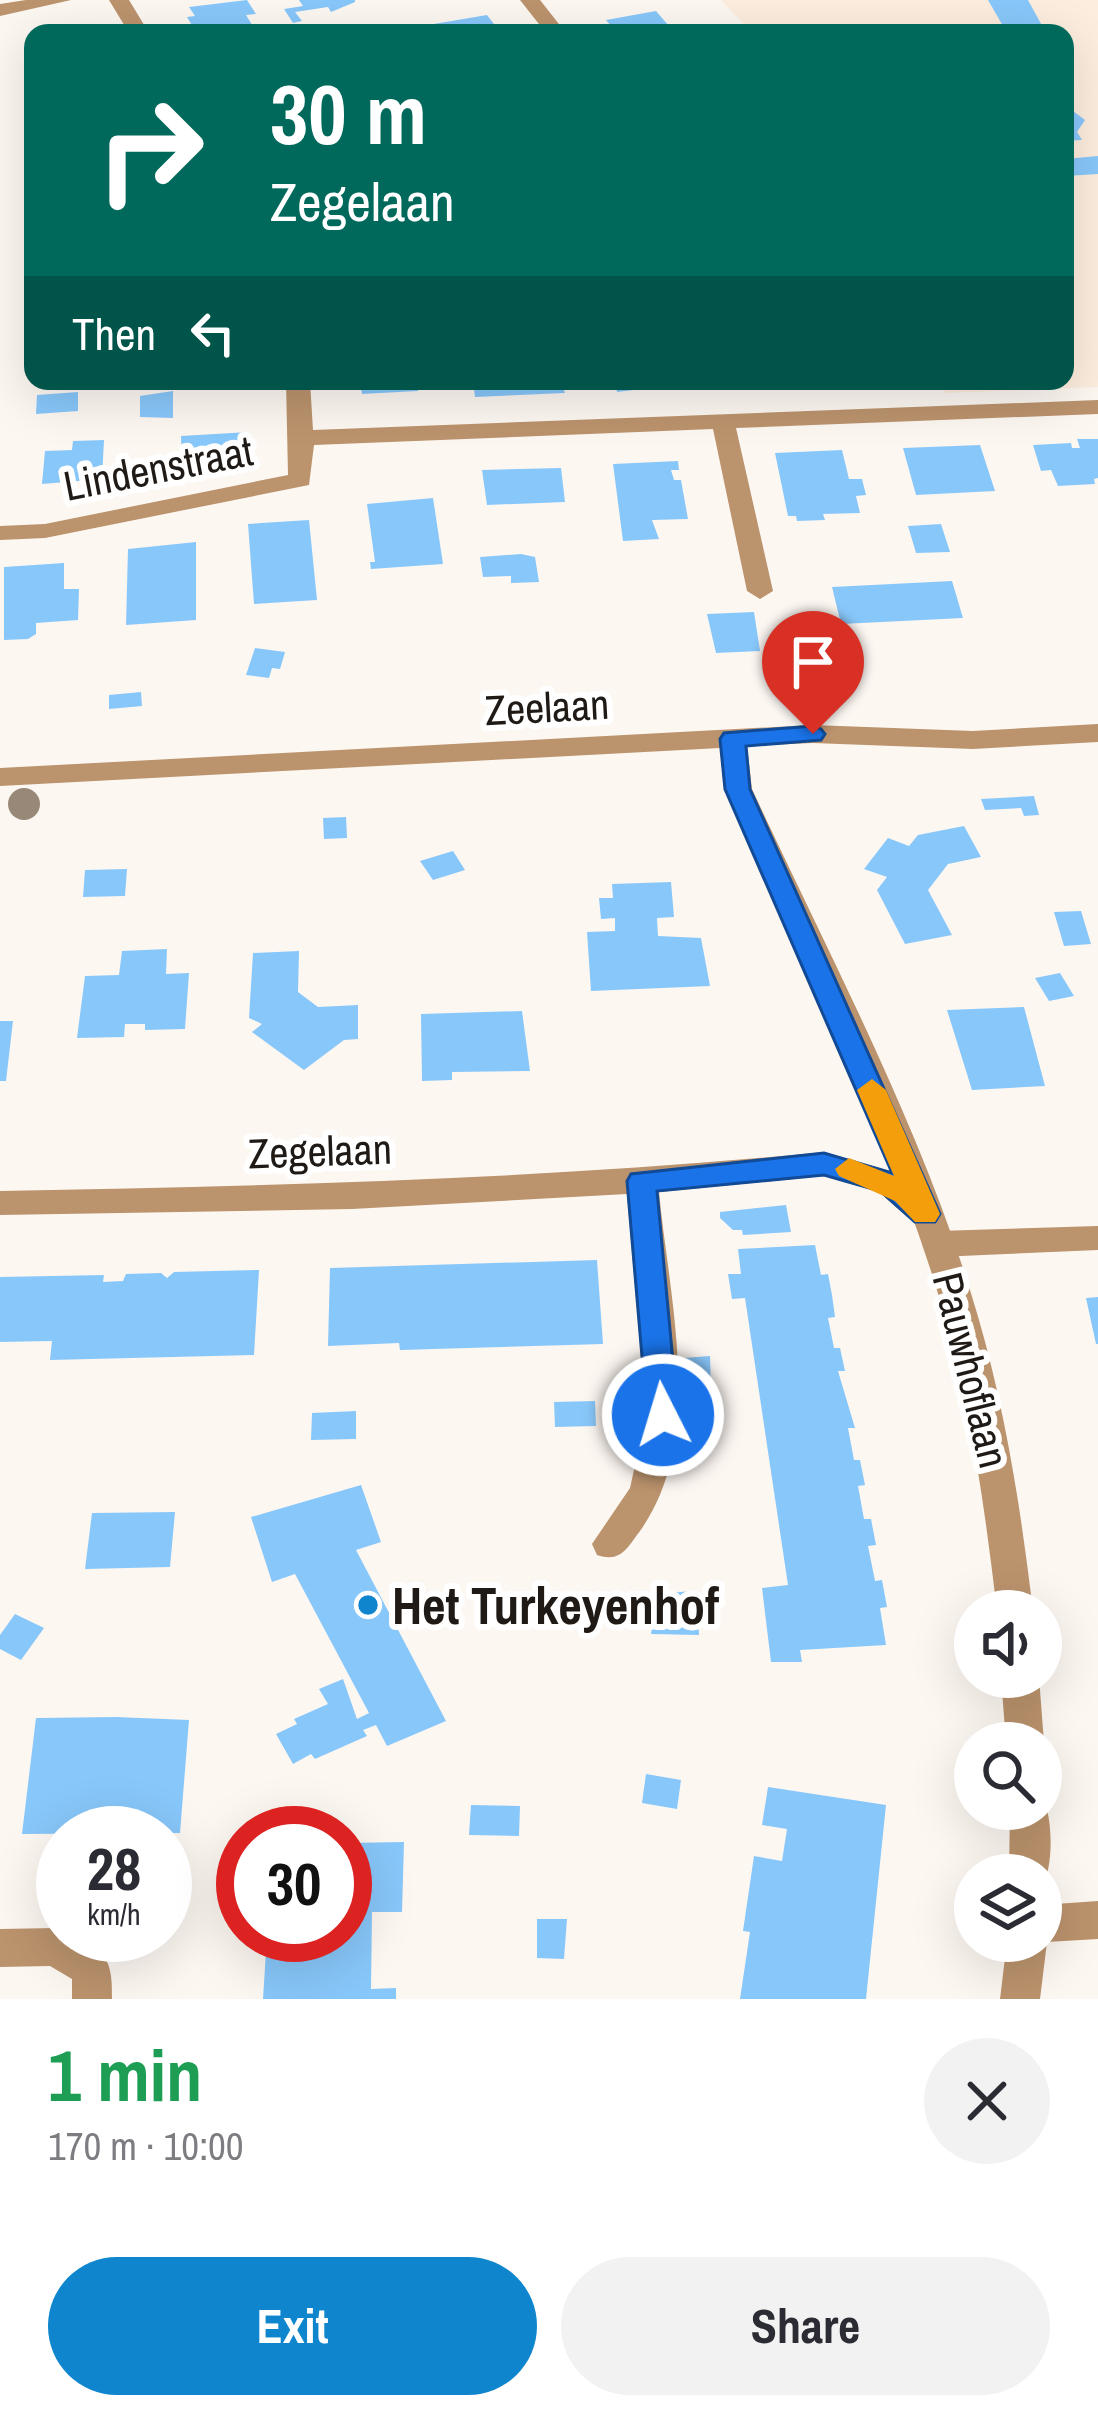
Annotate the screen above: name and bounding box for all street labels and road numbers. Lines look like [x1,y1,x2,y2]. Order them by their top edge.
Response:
street label: Lindenstraat [59,422,257,514]
street label: Zeelaan [483,676,611,738]
street label: Zegelaan [247,1121,393,1181]
street label: Pauwhoflaan [920,1267,1022,1473]

